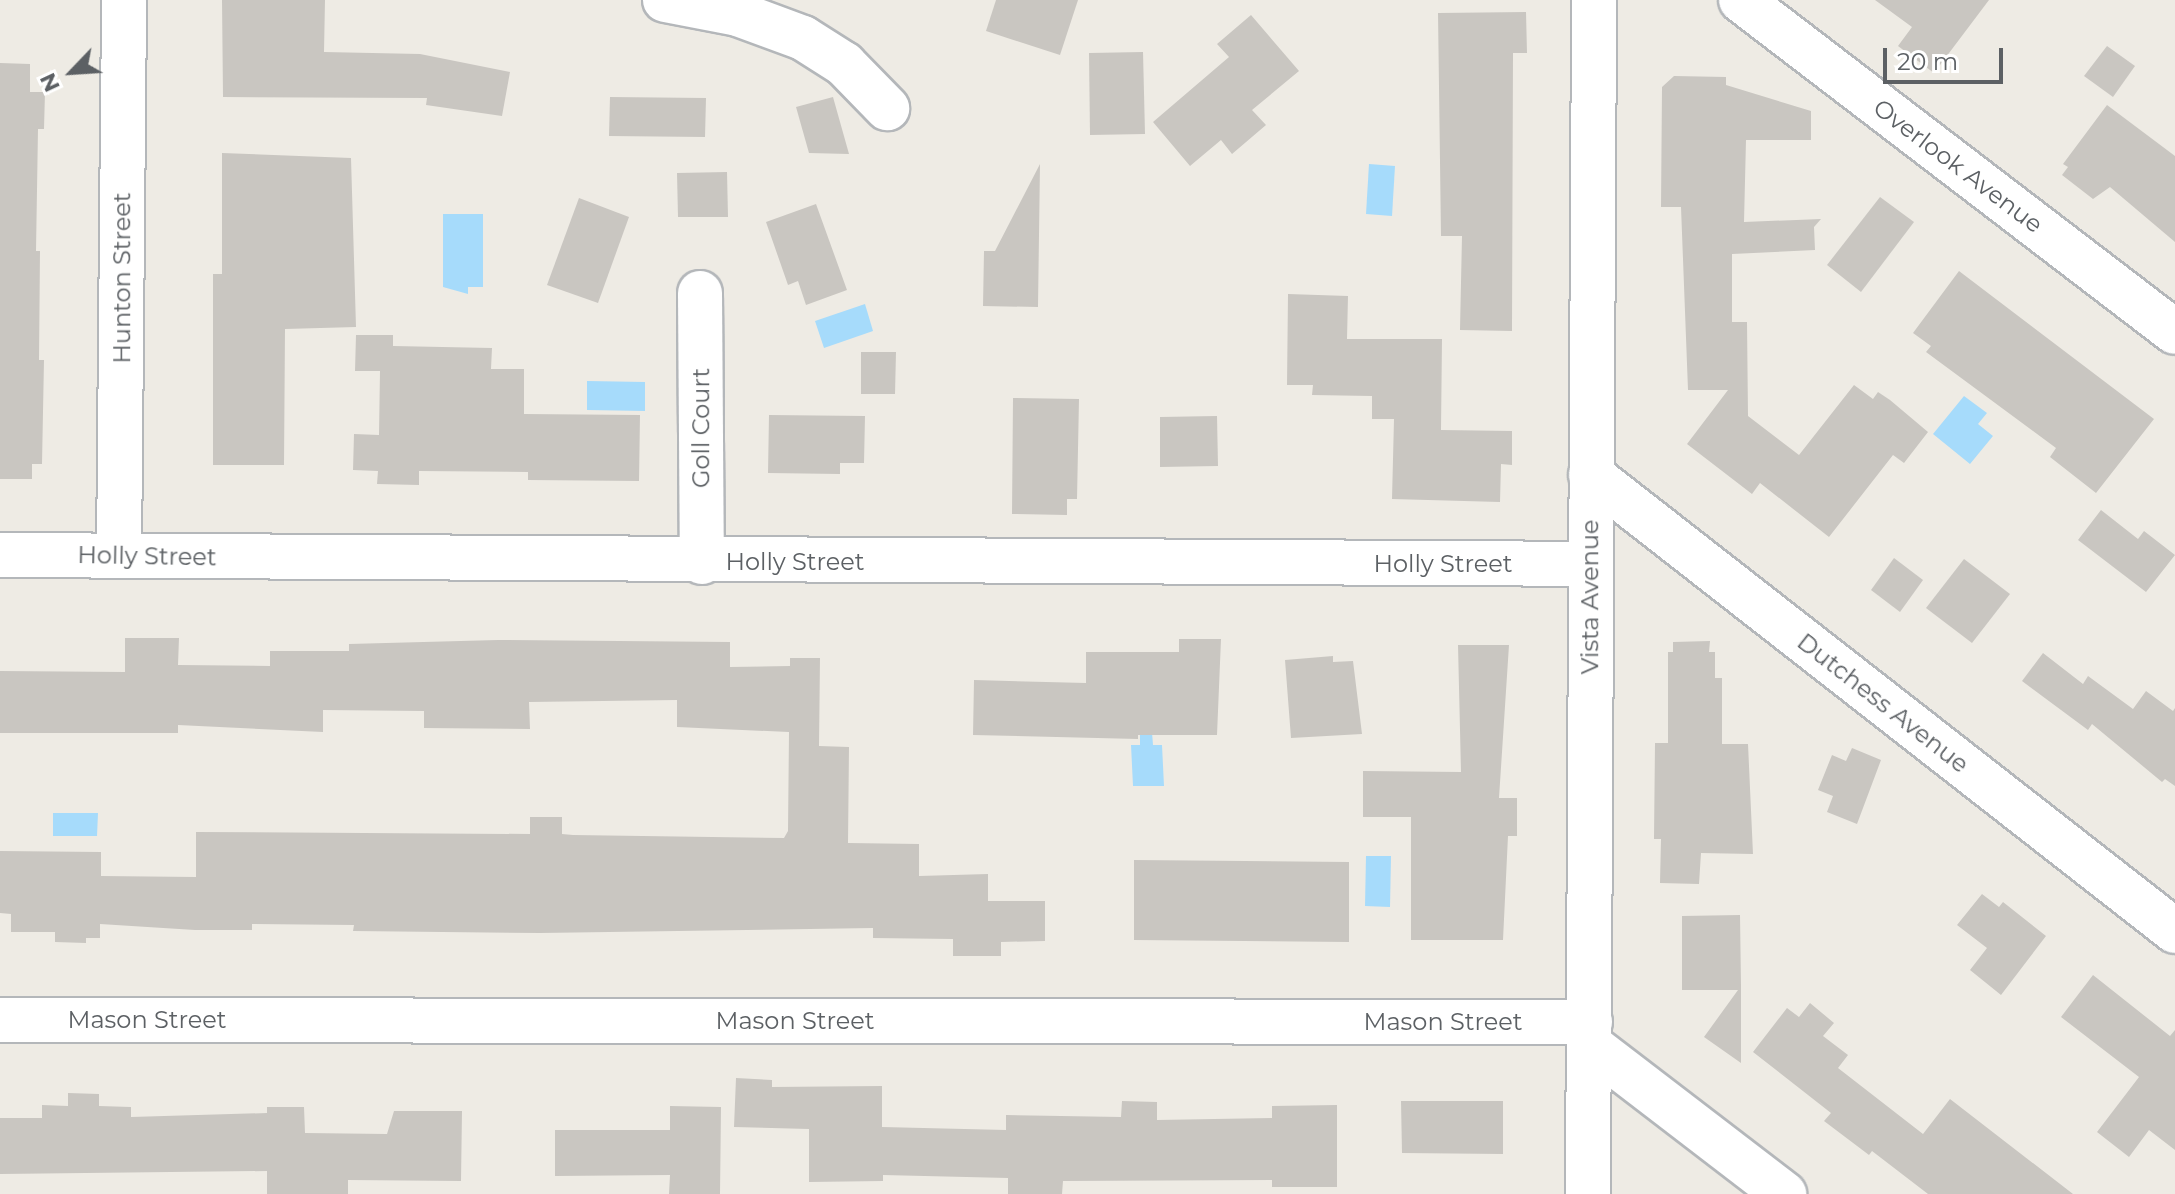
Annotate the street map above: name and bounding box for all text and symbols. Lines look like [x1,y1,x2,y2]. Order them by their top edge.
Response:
north arrow [32,32,112,112]
scale bar [1887,32,2007,82]
text: 20 m [1897,47,1958,76]
text: N [34,69,66,96]
street label: Overlook Avenue [1868,93,2048,239]
street label: Hunton Street [108,192,136,364]
street label: Goll Court [687,368,715,488]
street label: Vista Avenue [1576,520,1604,674]
street label: Holly Street [77,540,217,572]
street label: Holly Street [725,548,865,576]
street label: Holly Street [1373,550,1513,578]
street label: Dutchess Avenue [1792,627,1974,779]
street label: Mason Street [68,1006,226,1034]
street label: Mason Street [716,1007,874,1035]
street label: Mason Street [1364,1008,1522,1036]

